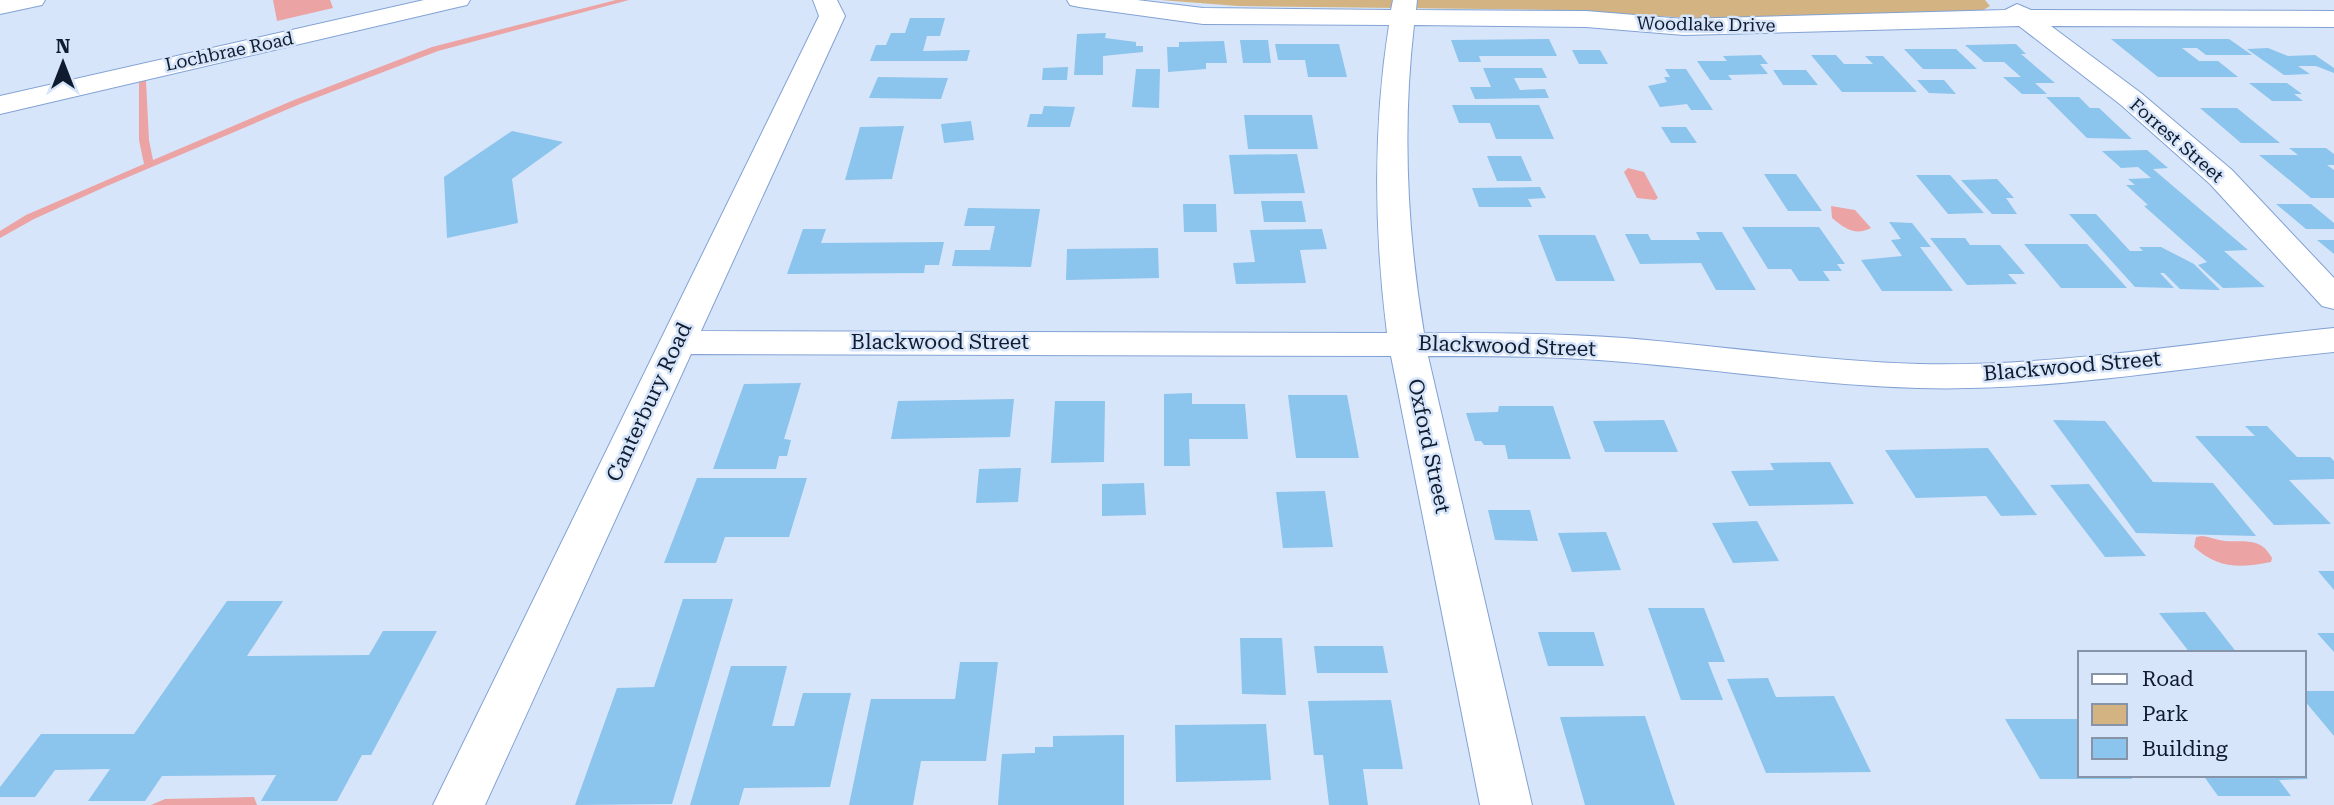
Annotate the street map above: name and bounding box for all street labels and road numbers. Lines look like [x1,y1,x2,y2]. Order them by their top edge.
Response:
street label: Woodlake Drive [1636,12,1776,36]
street label: Lochbrae Road [163,27,296,75]
street label: Forrest Street [2126,94,2228,186]
street label: Canterbury Road [602,318,697,485]
street label: Blackwood Street [851,330,1029,354]
street label: Blackwood Street [1417,331,1597,361]
street label: Blackwood Street [1982,346,2162,386]
street label: Oxford Street [1403,376,1455,516]

